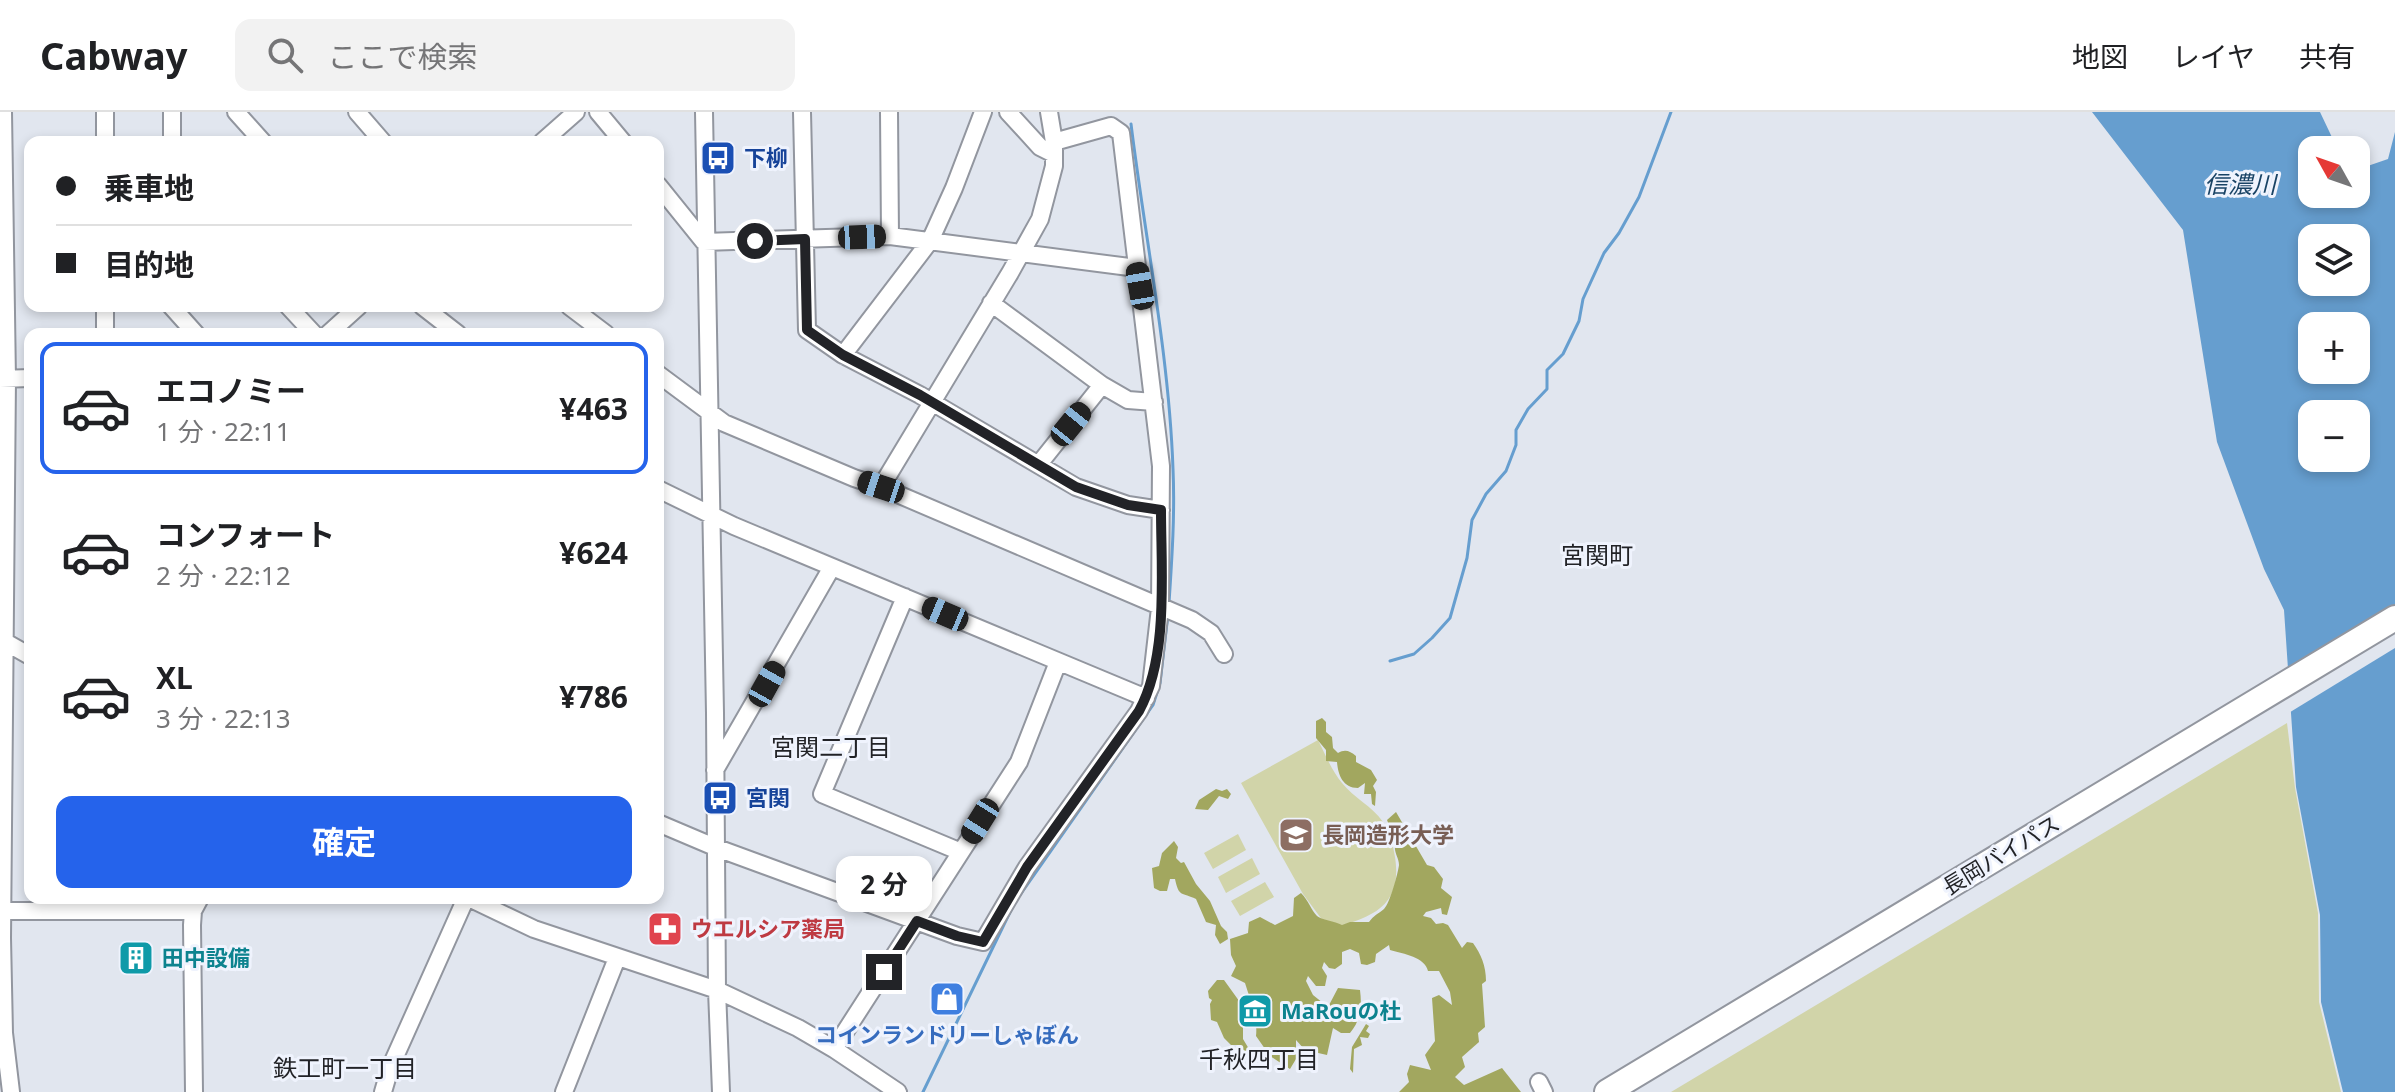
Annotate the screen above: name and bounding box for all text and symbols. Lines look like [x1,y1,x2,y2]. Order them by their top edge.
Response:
search box [235,19,795,91]
text: Cabway [40,29,187,81]
icon: search [263,33,307,77]
text: ここで検索 [327,36,477,77]
text: 地図 [2072,37,2128,75]
text: レイヤ [2172,37,2255,75]
text: 共有 [2299,37,2355,75]
north arrow [2298,136,2370,208]
map controls [2298,136,2370,472]
bus stop icon: 下柳 [699,139,737,177]
place label: 下柳 [744,142,788,172]
text: 乗車地 [104,167,194,208]
water label: 信濃川 [2204,167,2279,200]
route start [737,223,773,259]
car [838,224,886,250]
button: layers [2298,224,2370,296]
text: 目的地 [104,244,194,285]
car [1124,260,1156,312]
button: + [2298,312,2370,384]
text: エコノミー [156,370,306,411]
icon: car [60,372,132,444]
text: ¥463 [559,388,628,429]
car [1047,398,1095,450]
button: − [2298,400,2370,472]
text: 1 分 · 22:11 [156,413,291,449]
car [854,468,908,506]
text: コンフォート [156,514,335,555]
icon: car [60,516,132,588]
text: ¥624 [559,532,628,573]
district label: 宮関町 [1561,538,1633,571]
text: 2 分 · 22:12 [156,557,291,593]
car [918,594,972,634]
text: XL [156,657,193,698]
car [745,657,789,711]
icon: car [60,660,132,732]
text: ¥786 [559,676,628,717]
text: 3 分 · 22:13 [156,700,291,736]
district label: 宮関二丁目 [771,730,891,763]
bus stop icon: 宮関 [701,779,739,817]
place label: 宮関 [746,782,790,812]
car [957,794,1003,848]
button: 確定 [56,796,632,888]
street label: 長岡バイパス [1936,807,2065,901]
school or university icon: 長岡造形大学 [1277,816,1315,854]
place label: 長岡造形大学 [1322,819,1454,849]
callout: 2 分 [836,856,932,912]
text: 2 分 [860,866,908,902]
pharmacy icon: ウエルシア薬局 [646,910,684,948]
place label: ウエルシア薬局 [691,913,845,943]
building icon: 田中設備 [117,939,155,977]
place label: 田中設備 [162,942,250,972]
route end [866,954,902,990]
shop icon: コインランドリーしゃぼん [928,980,966,1018]
museum icon: MaRouの杜 [1236,992,1274,1030]
place label: MaRouの杜 [1281,995,1401,1025]
place label: コインランドリーしゃぼん [815,1019,1079,1049]
district label: 千秋四丁目 [1199,1042,1319,1075]
district label: 鉄工町一丁目 [273,1051,417,1084]

